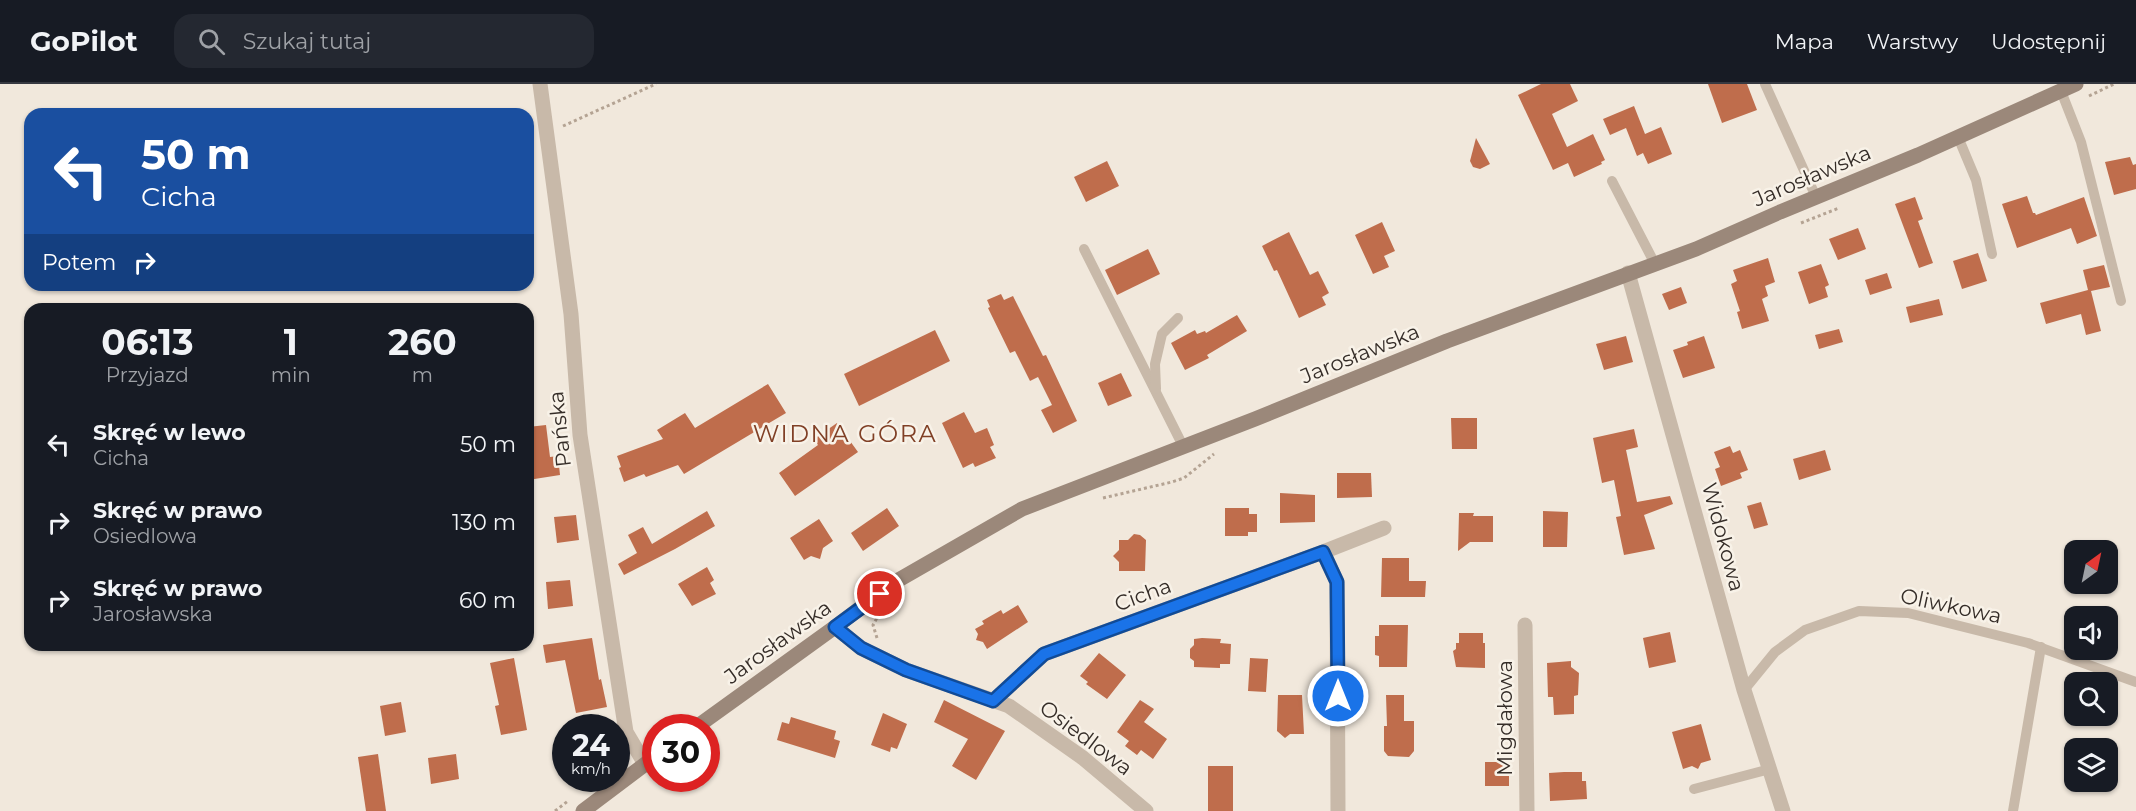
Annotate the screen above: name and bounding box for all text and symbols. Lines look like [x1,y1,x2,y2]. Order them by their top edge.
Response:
search box [174,14,594,68]
text: GoPilot [30,24,138,58]
icon: search [195,25,228,58]
text: Szukaj tutaj [243,28,371,55]
text: Mapa [1775,29,1834,54]
text: Warstwy [1867,29,1958,54]
text: Udostępnij [1991,29,2106,54]
text: 50 m [141,128,250,180]
icon: left [42,132,120,210]
street label: Jarosławska [1748,139,1875,212]
text: Cicha [141,180,217,213]
icon: right [128,246,161,279]
text: Potem [42,249,116,276]
street label: Jarosławska [1296,318,1423,389]
text: 06:13 [101,320,193,364]
text: 1 [284,320,298,364]
text: 260 [388,320,457,364]
text: Przyjazd [106,363,189,387]
text: min [271,363,311,387]
text: m [412,363,433,387]
street label: Pańska [543,390,576,468]
text: Skręć w lewo [93,419,246,446]
district label: WIDNA GÓRA [753,419,937,448]
icon: left [42,428,75,461]
text: 50 m [460,431,516,458]
text: Cicha [93,446,149,470]
street label: Widokowa [1697,480,1750,594]
text: Skręć w prawo [93,497,262,524]
icon: right [42,506,75,539]
text: 130 m [452,509,516,536]
text: Osiedlowa [93,524,197,548]
north arrow [2064,540,2118,594]
map controls [2064,540,2118,792]
pin [854,568,905,619]
street label: Cicha [1111,573,1175,616]
text: Skręć w prawo [93,575,262,602]
icon: arrive [863,577,896,610]
street label: Oliwkowa [1898,583,2004,628]
icon: right [42,584,75,617]
text: 60 m [459,587,516,614]
street label: Jarosławska [719,594,836,689]
text: Jarosławska [93,602,213,626]
button: sound [2064,606,2118,660]
street label: Migdałowa [1492,660,1517,776]
position arrow [1306,664,1370,728]
button: search [2064,672,2118,726]
street label: Osiedlowa [1035,695,1138,781]
speed limit sign: 30 [642,714,720,792]
text: 24 [572,727,610,764]
button: layers [2064,738,2118,792]
text: km/h [571,759,611,778]

